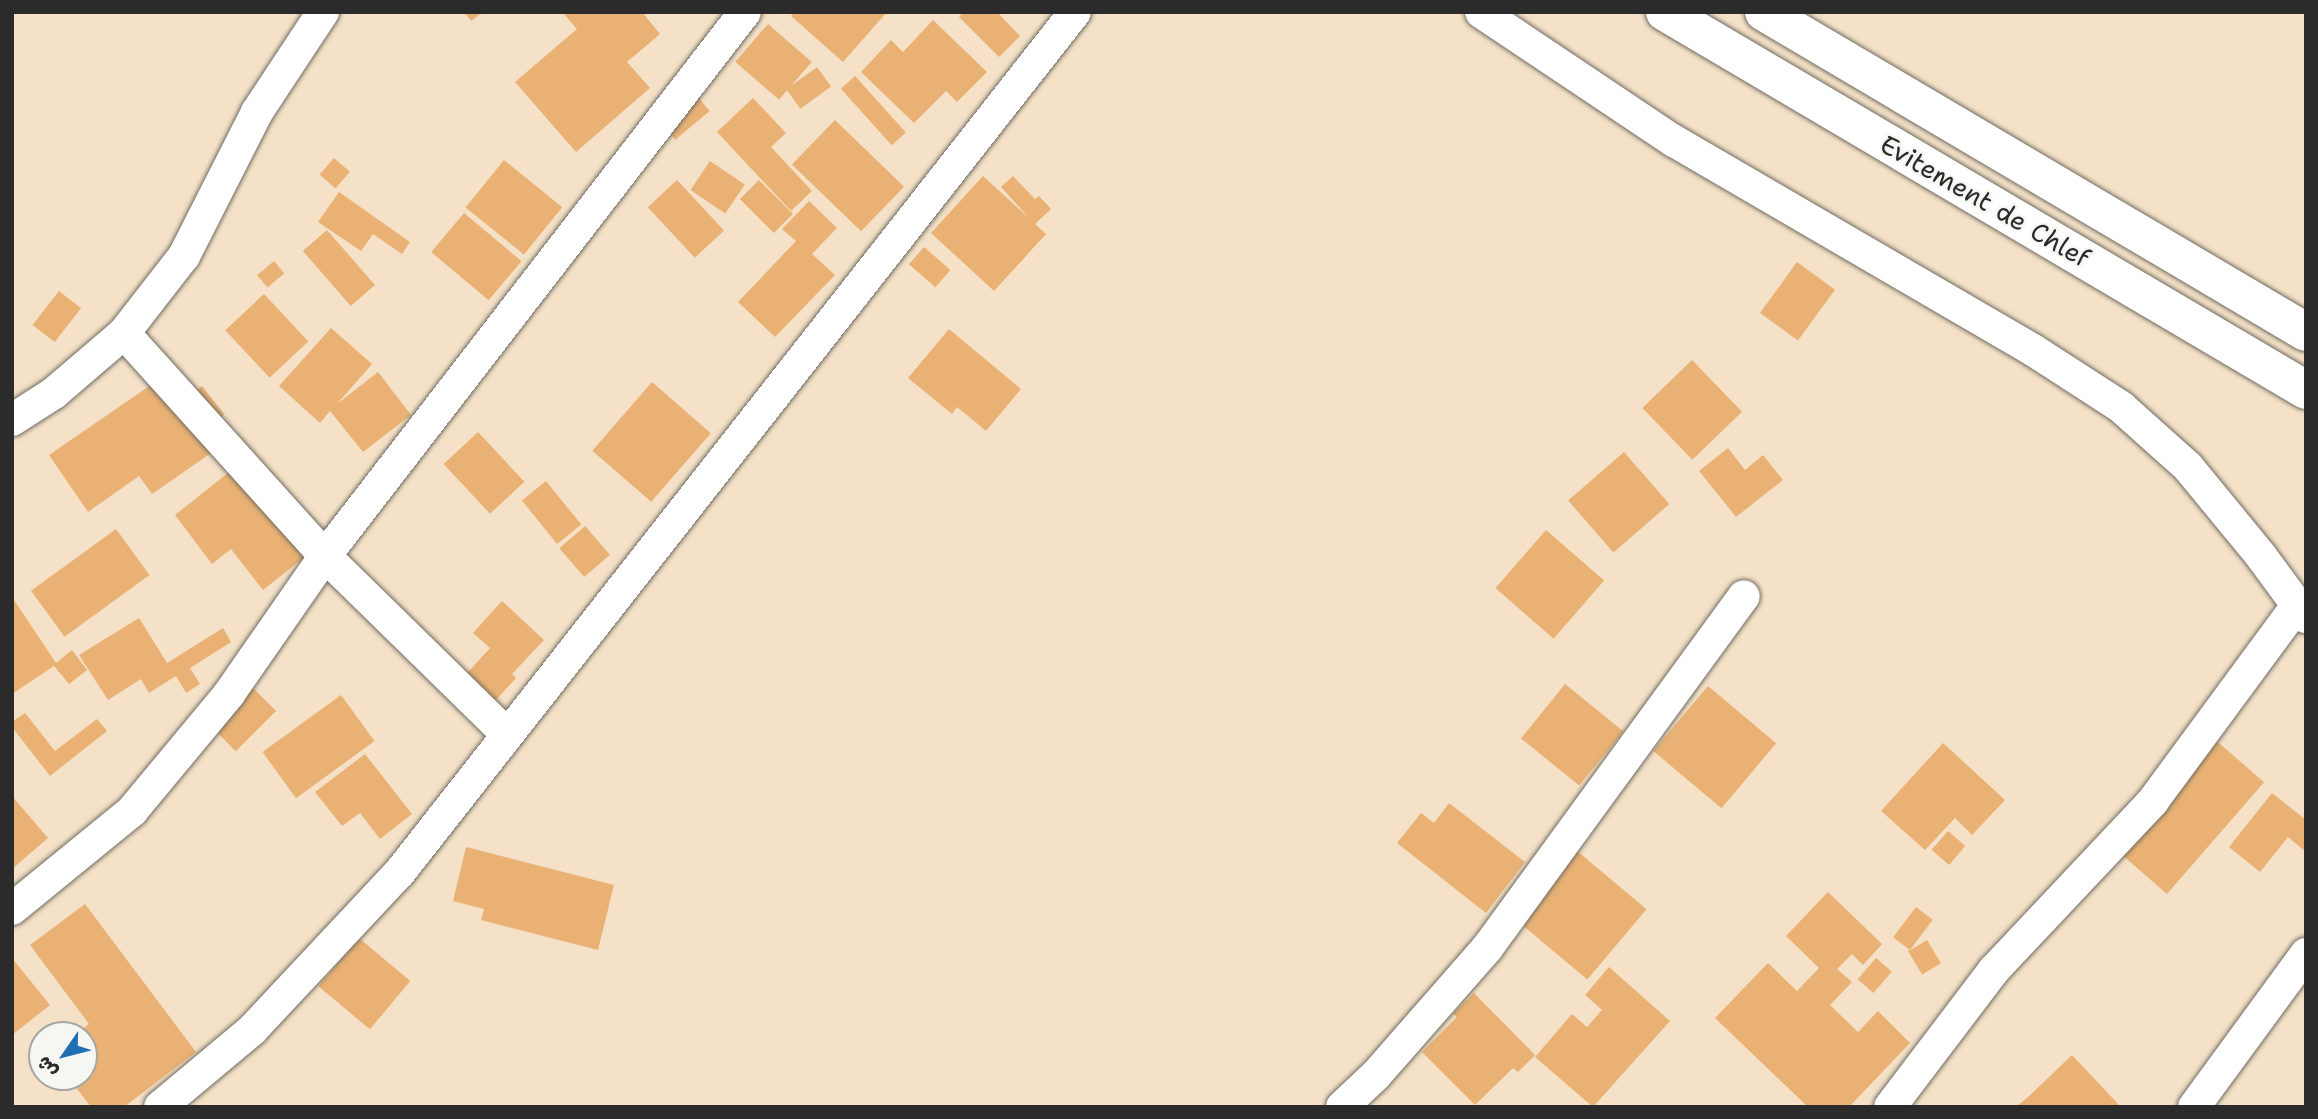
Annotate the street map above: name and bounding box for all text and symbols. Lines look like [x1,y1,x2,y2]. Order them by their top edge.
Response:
street label: Evitement de Chlef [1875,128,2095,274]
north arrow [28,1021,98,1091]
text: ش [31,1051,63,1083]

